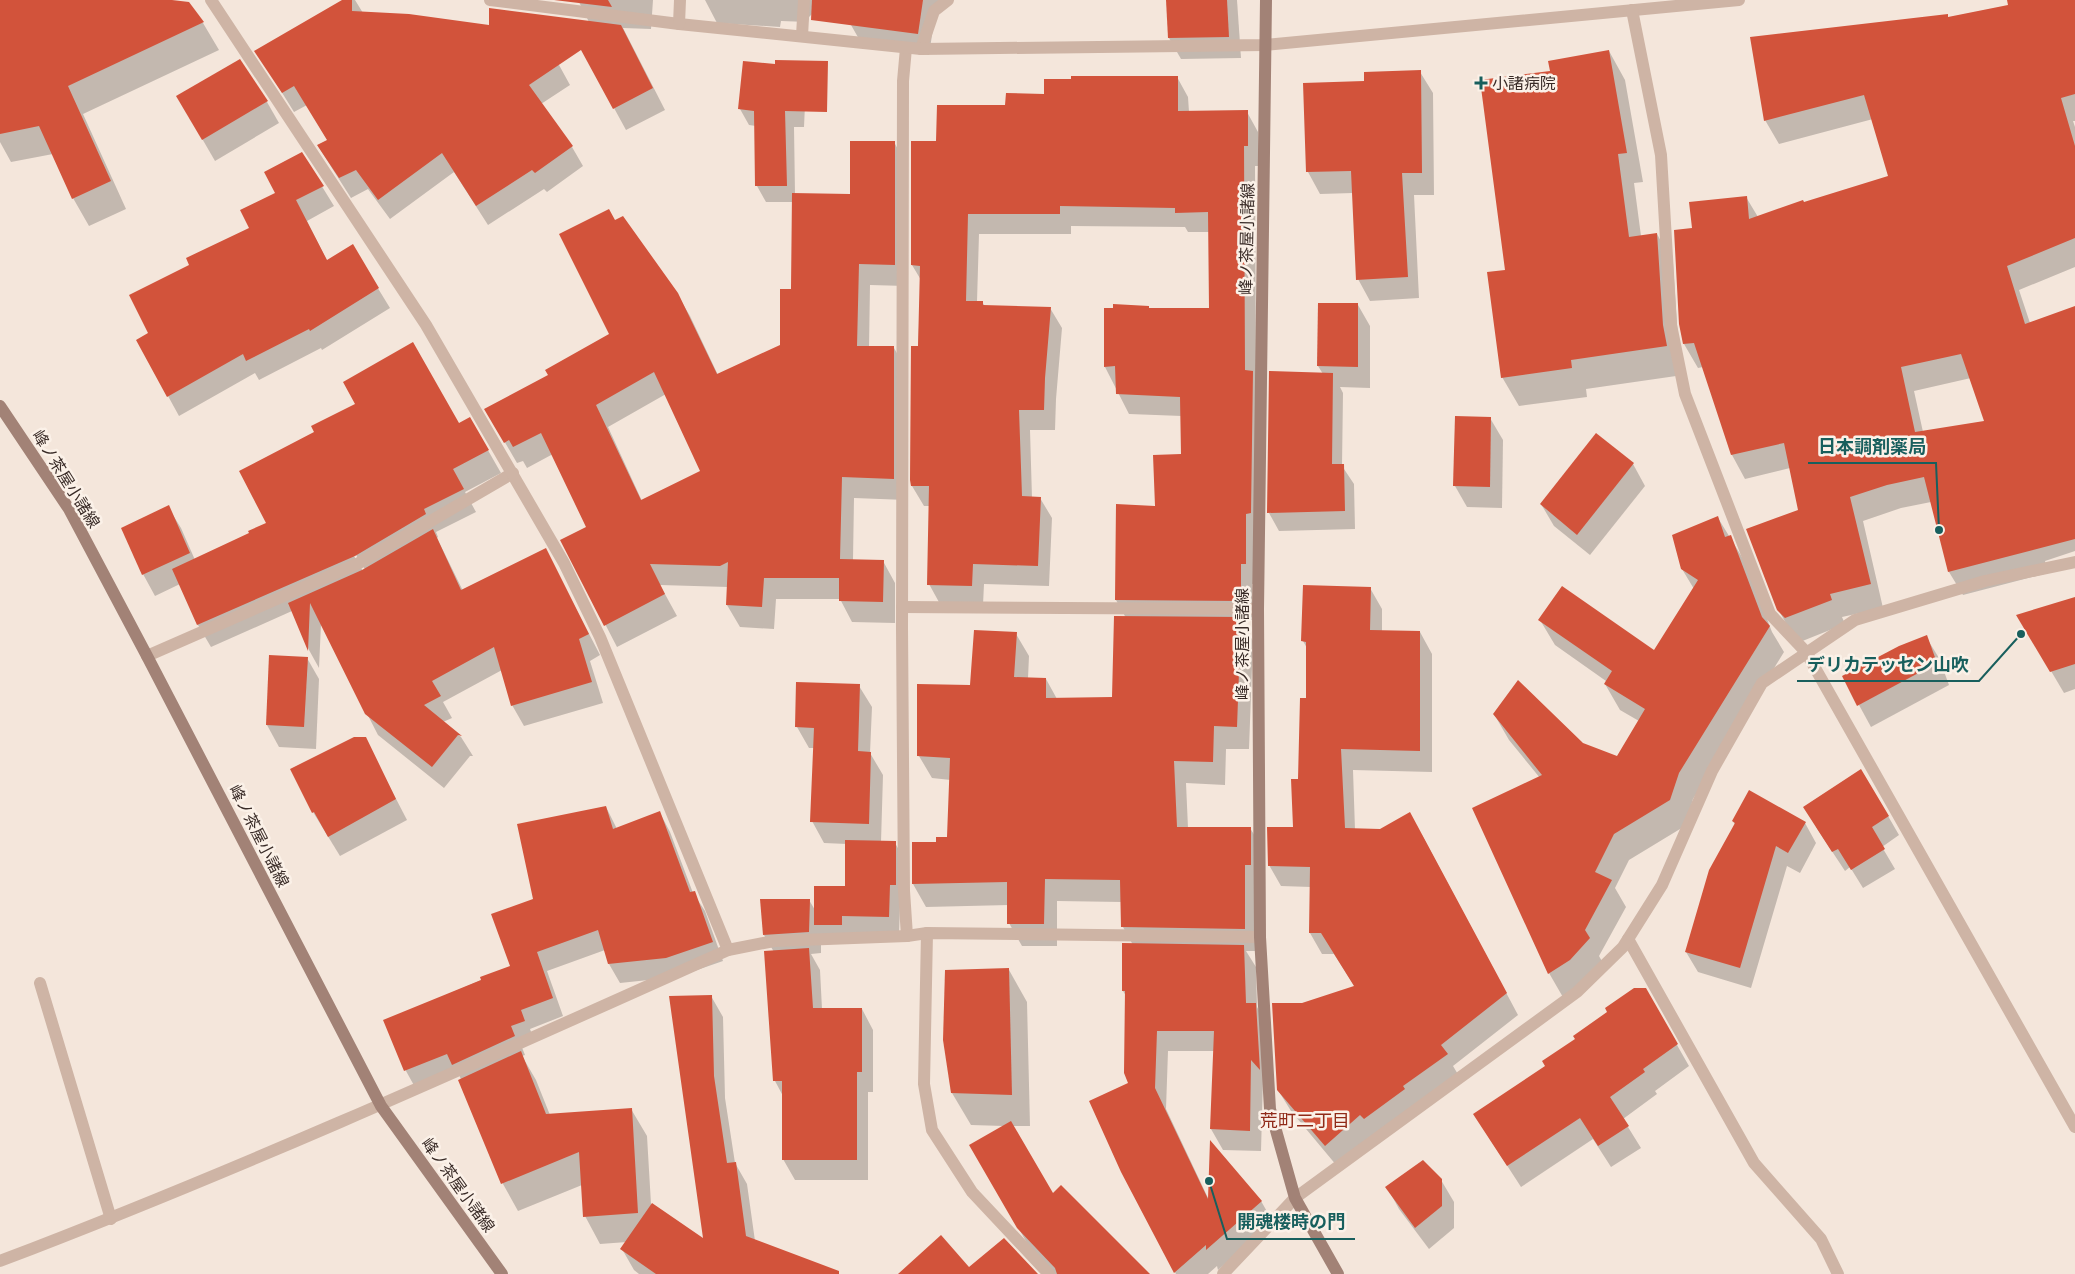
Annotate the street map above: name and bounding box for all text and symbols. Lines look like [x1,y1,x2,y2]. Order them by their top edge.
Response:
place label: 小諸病院 [1492,74,1556,93]
marker: 小諸病院 [1474,76,1488,90]
street label: 峰ノ茶屋小諸線 [1237,183,1257,295]
street label: 峰ノ茶屋小諸線 [28,426,104,532]
callout: 日本調剤薬局 [1808,430,1936,463]
text: 日本調剤薬局 [1818,436,1926,458]
street label: 峰ノ茶屋小諸線 [1233,588,1252,700]
callout: デリカテッセン山吹 [1797,648,1979,681]
text: デリカテッセン山吹 [1807,654,1969,676]
street label: 峰ノ茶屋小諸線 [225,782,293,890]
district label: 荒町二丁目 [1260,1110,1350,1132]
street label: 峰ノ茶屋小諸線 [417,1134,499,1236]
callout: 開魂楼時の門 [1227,1206,1355,1239]
text: 開魂楼時の門 [1237,1211,1345,1233]

